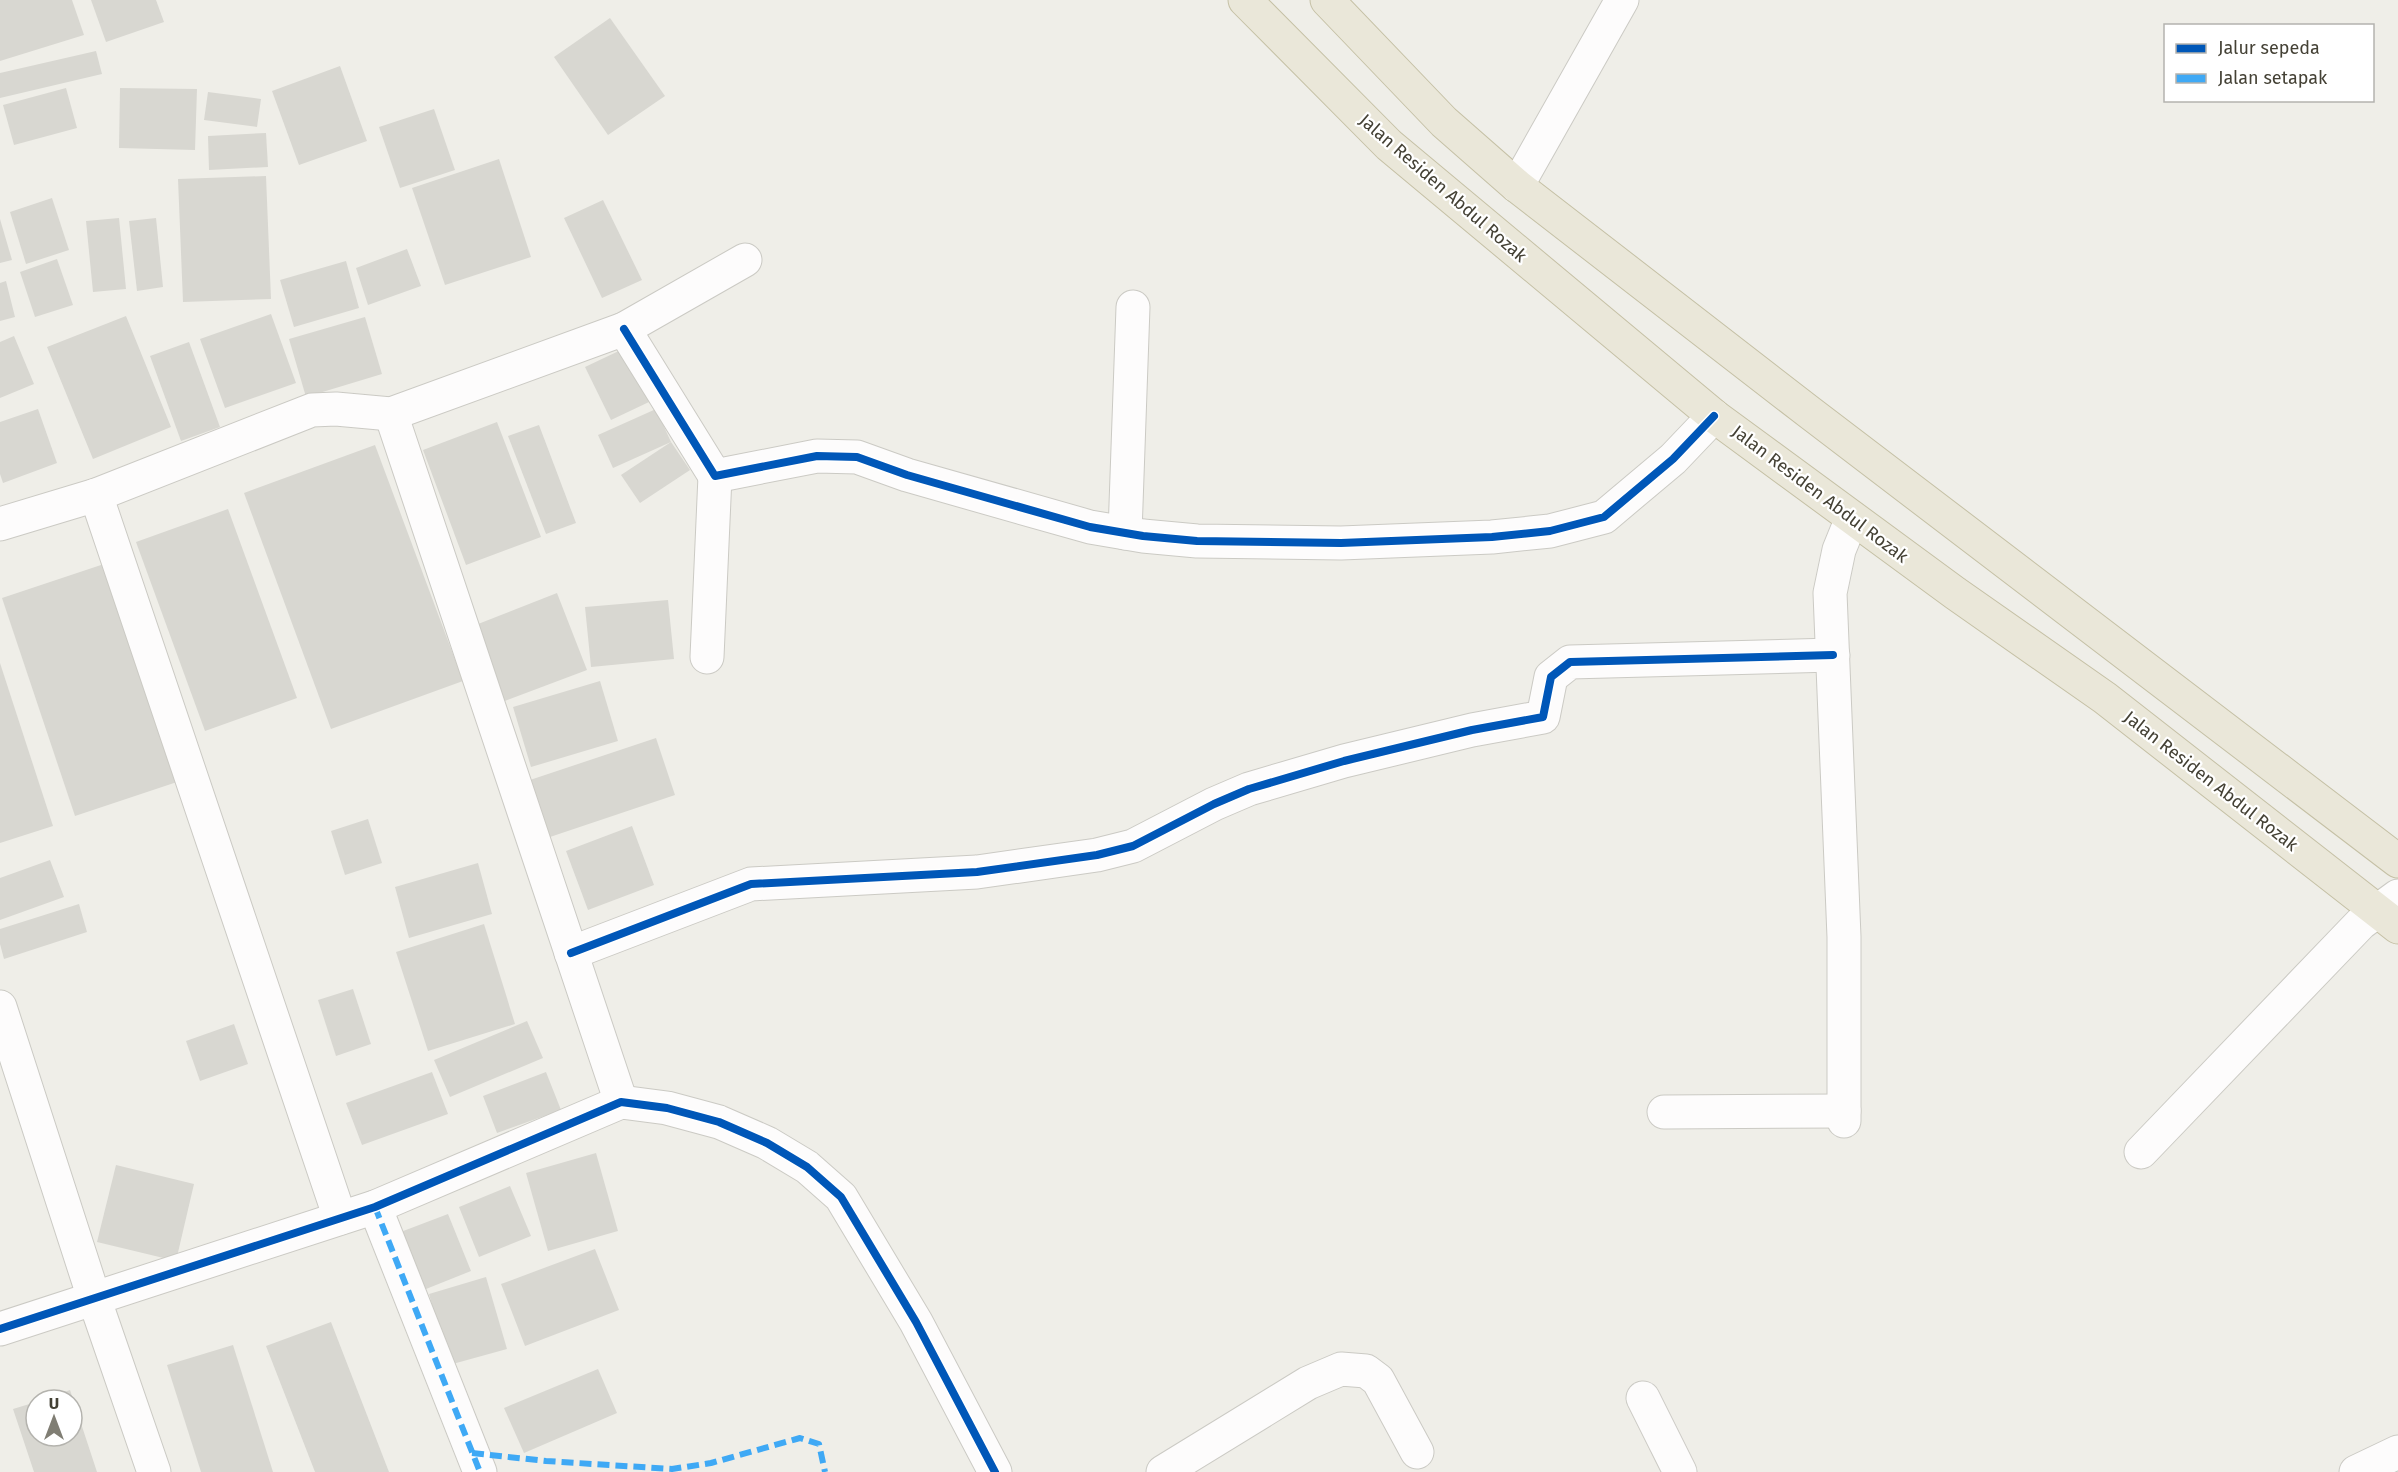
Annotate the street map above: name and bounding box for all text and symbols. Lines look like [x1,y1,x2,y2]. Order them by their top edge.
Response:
legend [2164,24,2374,102]
text: Jalur sepeda [2218,37,2320,59]
text: Jalan setapak [2218,67,2328,89]
street label: Jalan Residen Abdul Rozak [1355,109,1532,267]
street label: Jalan Residen Abdul Rozak [1727,420,1913,568]
street label: Jalan Residen Abdul Rozak [2119,706,2303,856]
north arrow [24,1388,84,1448]
text: U [49,1394,59,1413]

